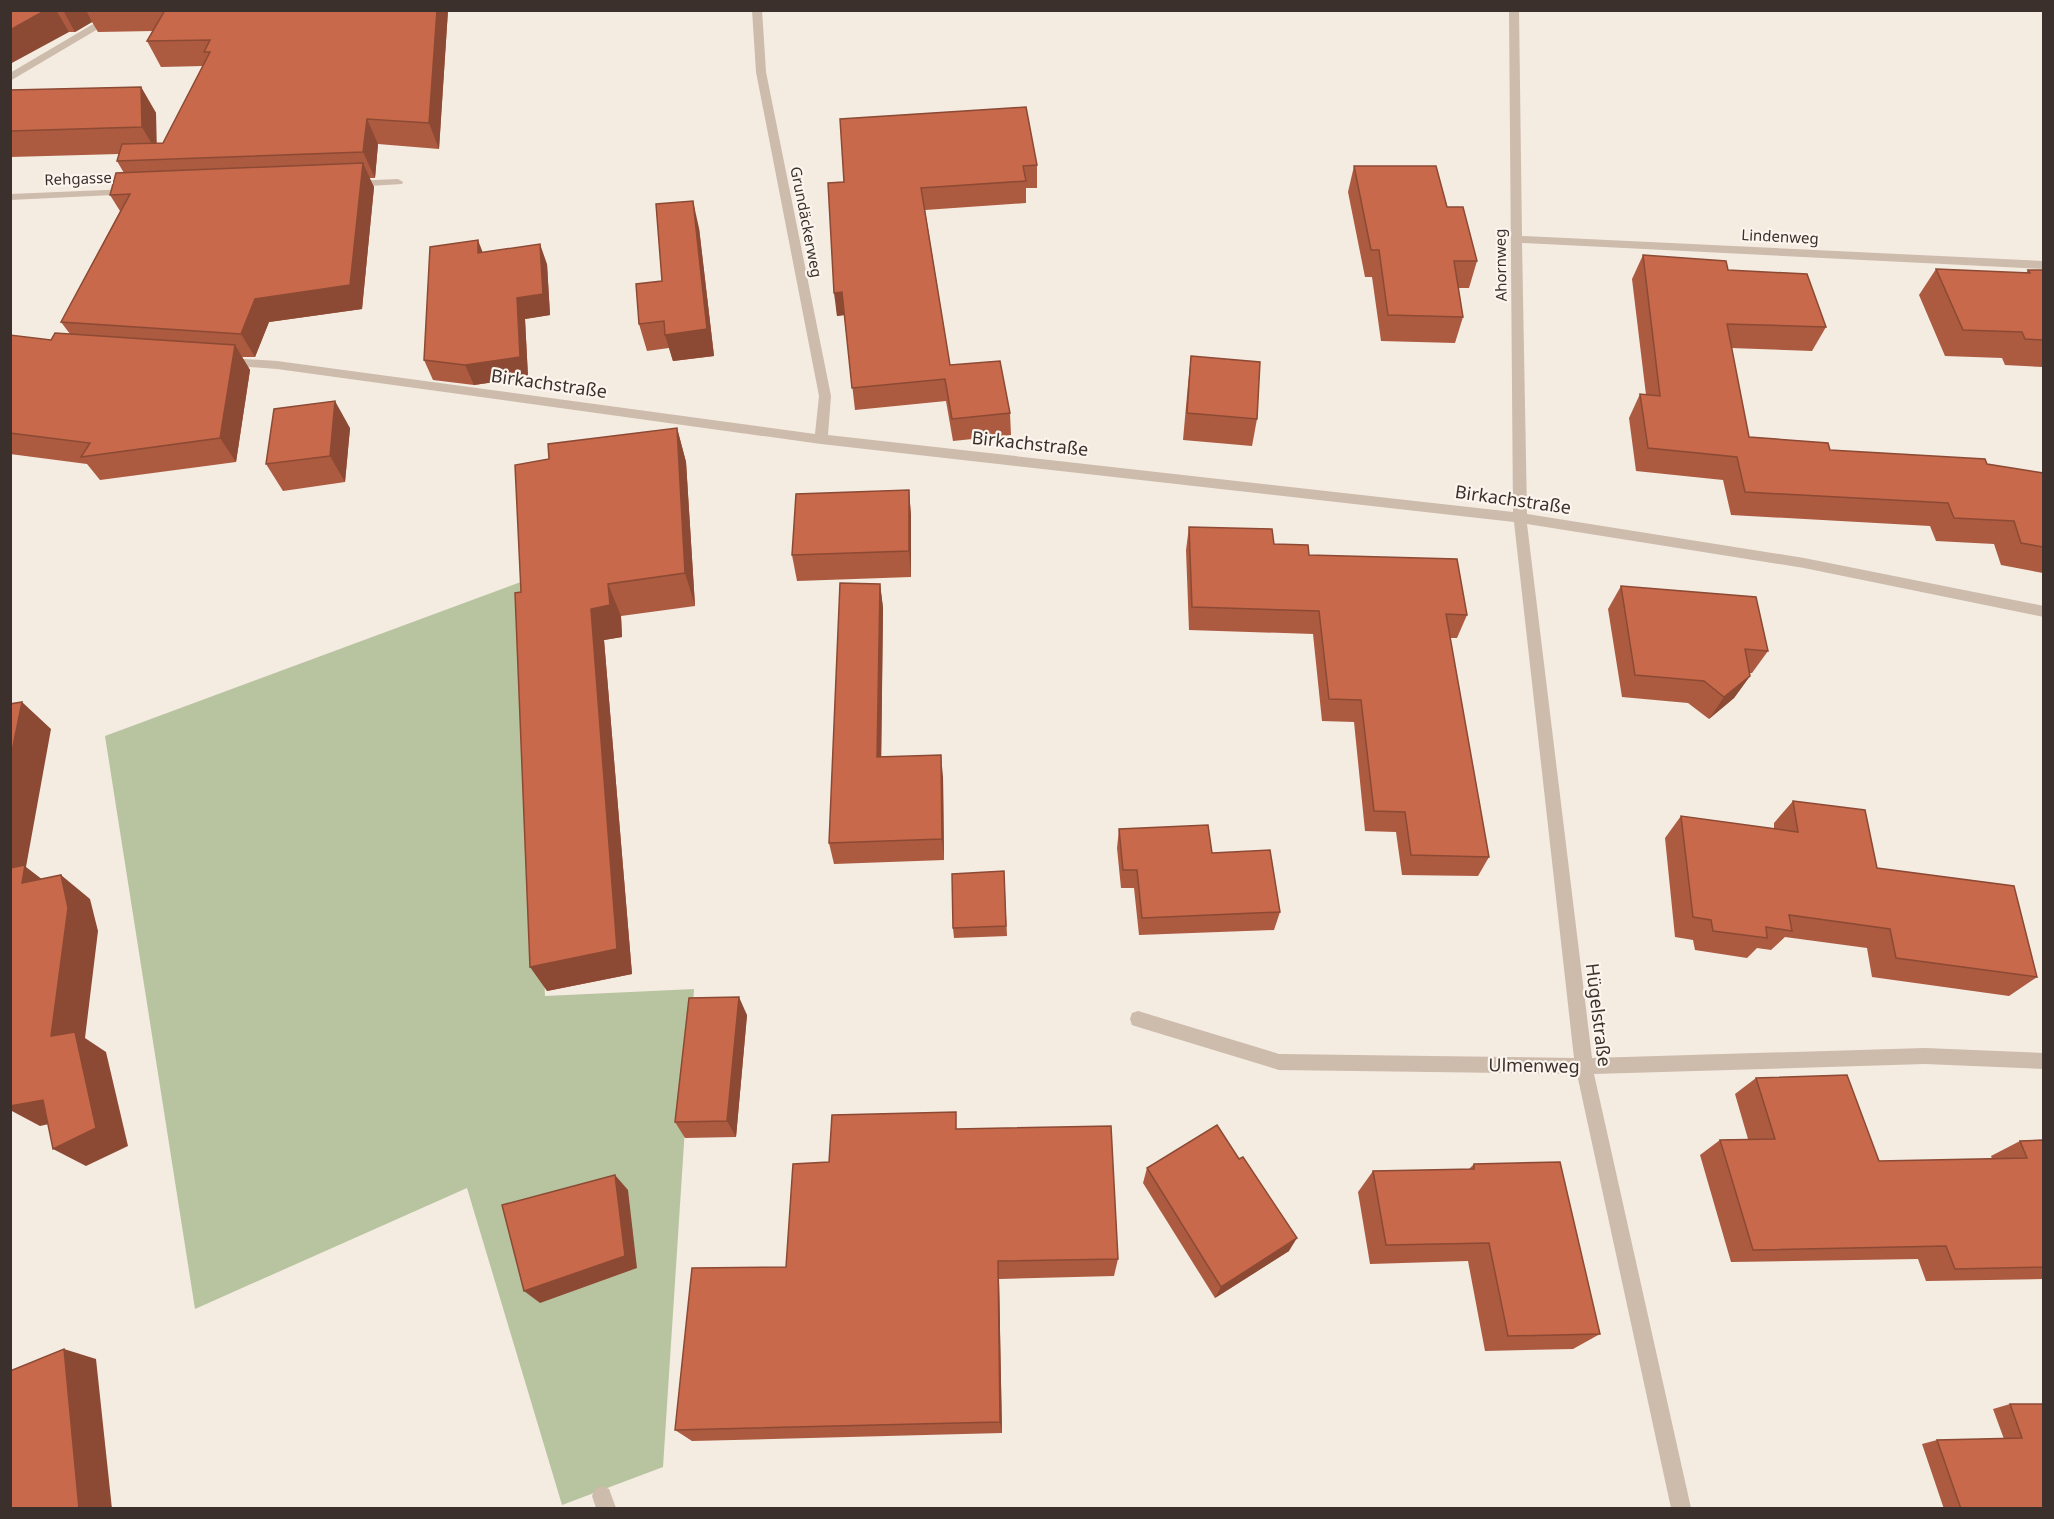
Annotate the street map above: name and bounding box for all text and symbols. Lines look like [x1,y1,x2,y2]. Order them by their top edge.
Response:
street label: Grundäckerweg [786,165,828,279]
street label: Rehgasse [44,167,112,189]
street label: Lindenweg [1741,224,1819,248]
street label: Ahornweg [1489,228,1511,302]
street label: Birkachstraße [490,363,609,403]
street label: Birkachstraße [971,425,1090,461]
street label: Birkachstraße [1454,479,1573,519]
street label: Hügelstraße [1581,962,1617,1068]
street label: Ulmenweg [1488,1052,1580,1078]

